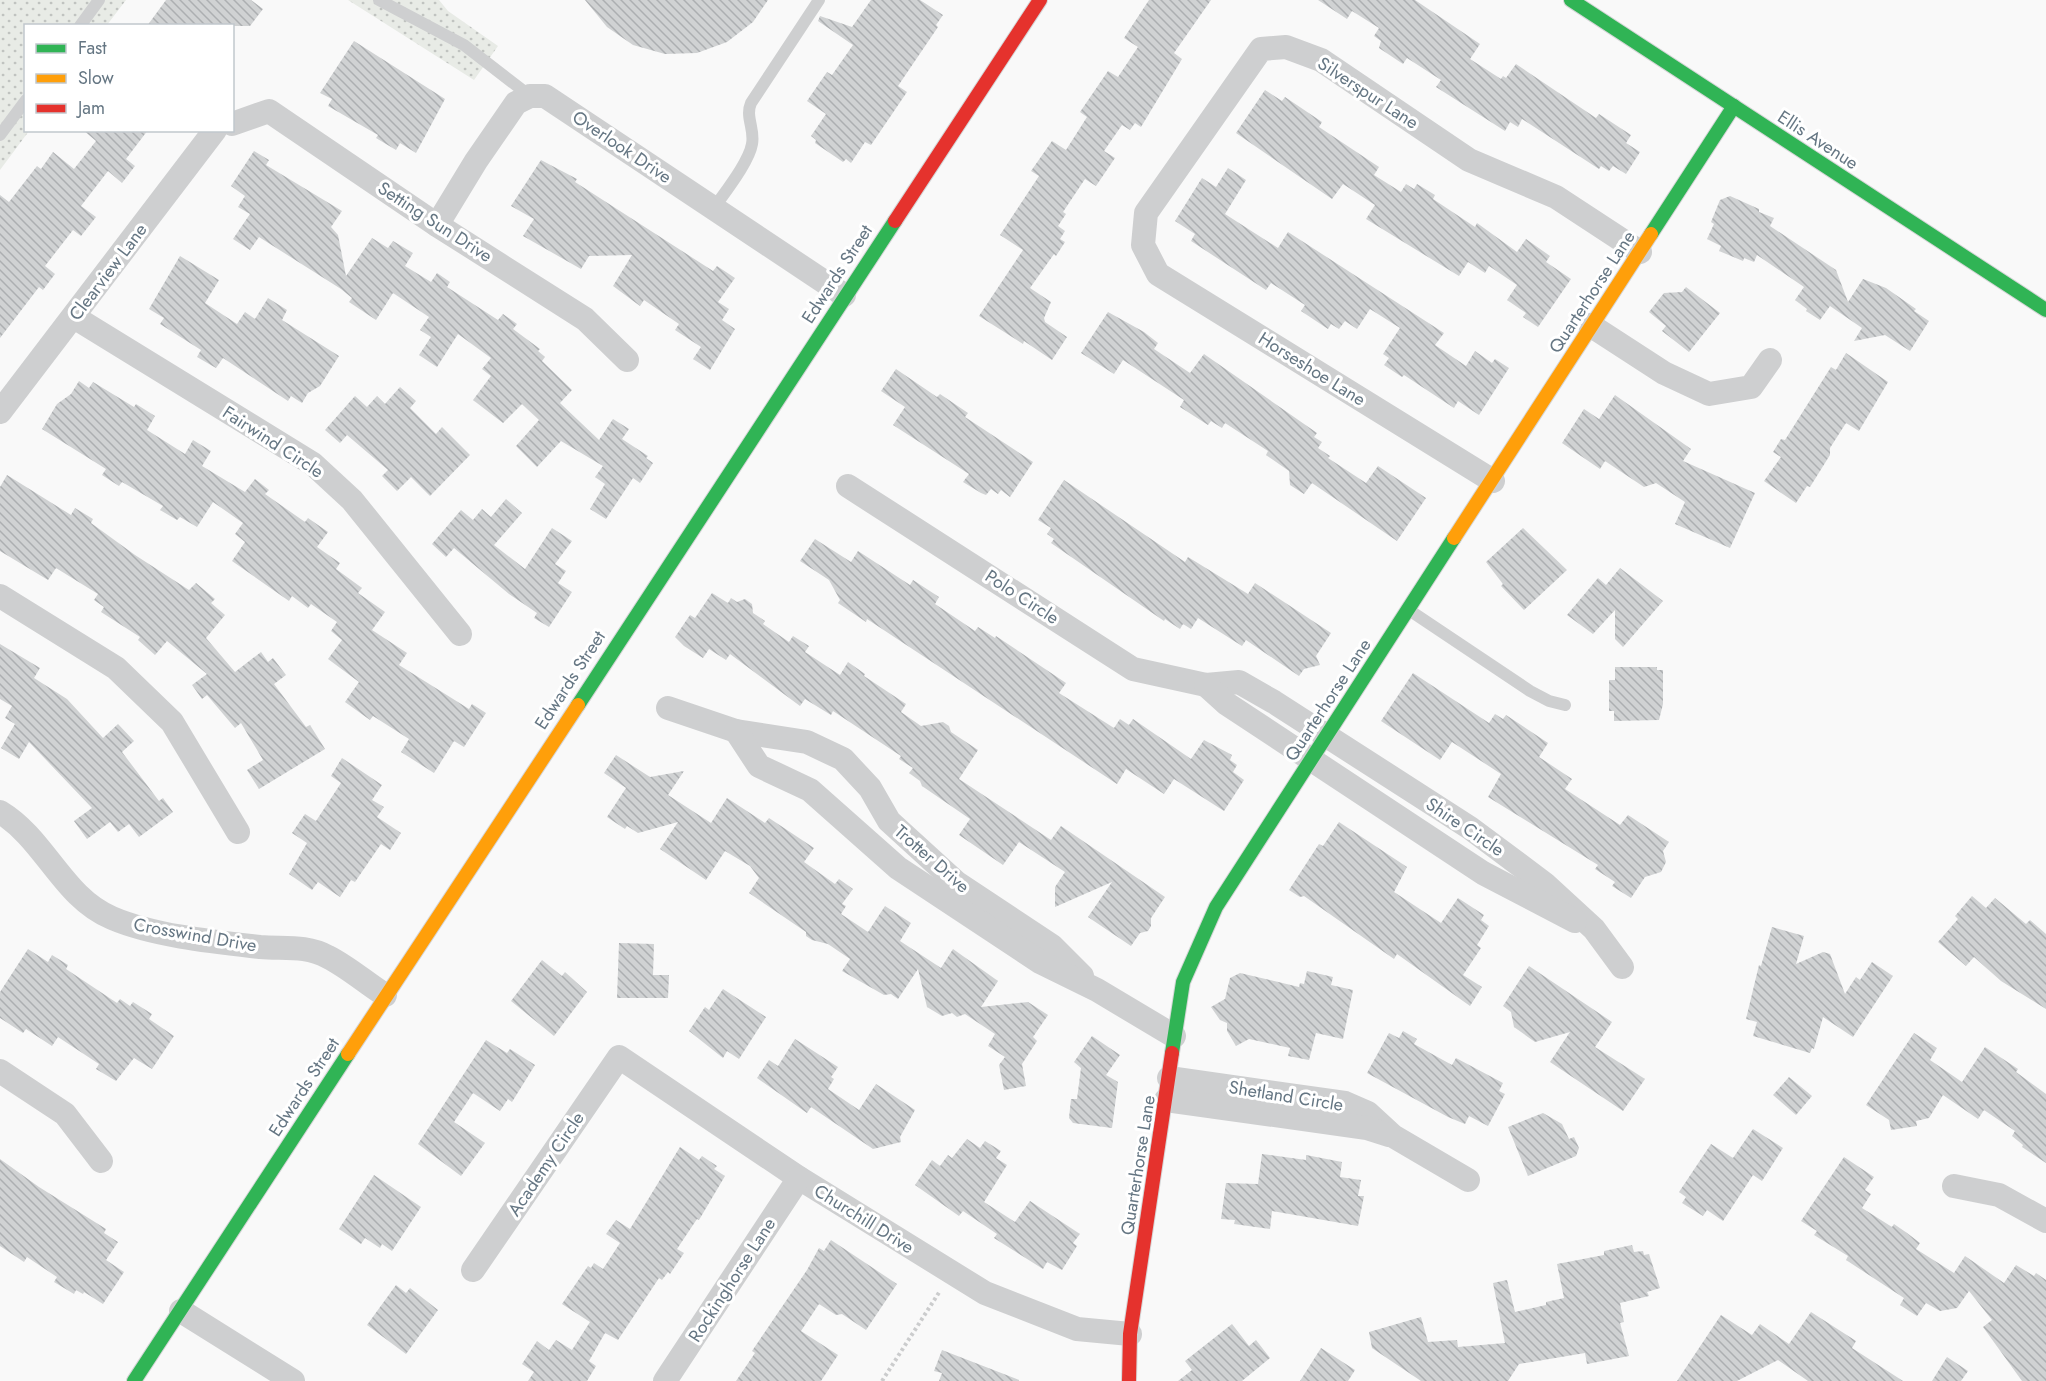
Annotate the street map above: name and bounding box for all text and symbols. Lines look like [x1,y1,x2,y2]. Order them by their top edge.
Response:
legend [24,24,234,132]
text: Fast [78,35,107,61]
street label: Silverspur Lane [1312,51,1424,135]
text: Slow [78,65,115,91]
text: Jam [76,95,105,121]
street label: Overlook Drive [567,104,677,190]
street label: Ellis Avenue [1773,104,1863,176]
street label: Setting Sun Drive [373,175,497,269]
street label: Clearview Lane [63,218,153,326]
street label: Edwards Street [795,219,879,329]
street label: Quarterhorse Lane [1543,226,1641,358]
street label: Horseshoe Lane [1253,326,1371,412]
street label: Fairwind Circle [217,400,329,484]
street label: Polo Circle [980,563,1064,631]
street label: Edwards Street [528,625,612,735]
street label: Quarterhorse Lane [1279,634,1377,766]
street label: Shire Circle [1421,791,1509,863]
street label: Trotter Drive [889,819,975,899]
street label: Crosswind Drive [131,911,259,959]
street label: Edwards Street [262,1032,346,1142]
street label: Shetland Circle [1227,1074,1345,1118]
street label: Quarterhorse Lane [1114,1093,1162,1237]
street label: Academy Circle [501,1107,591,1221]
street label: Churchill Drive [809,1178,919,1260]
street label: Rockinghorse Lane [682,1213,782,1347]

